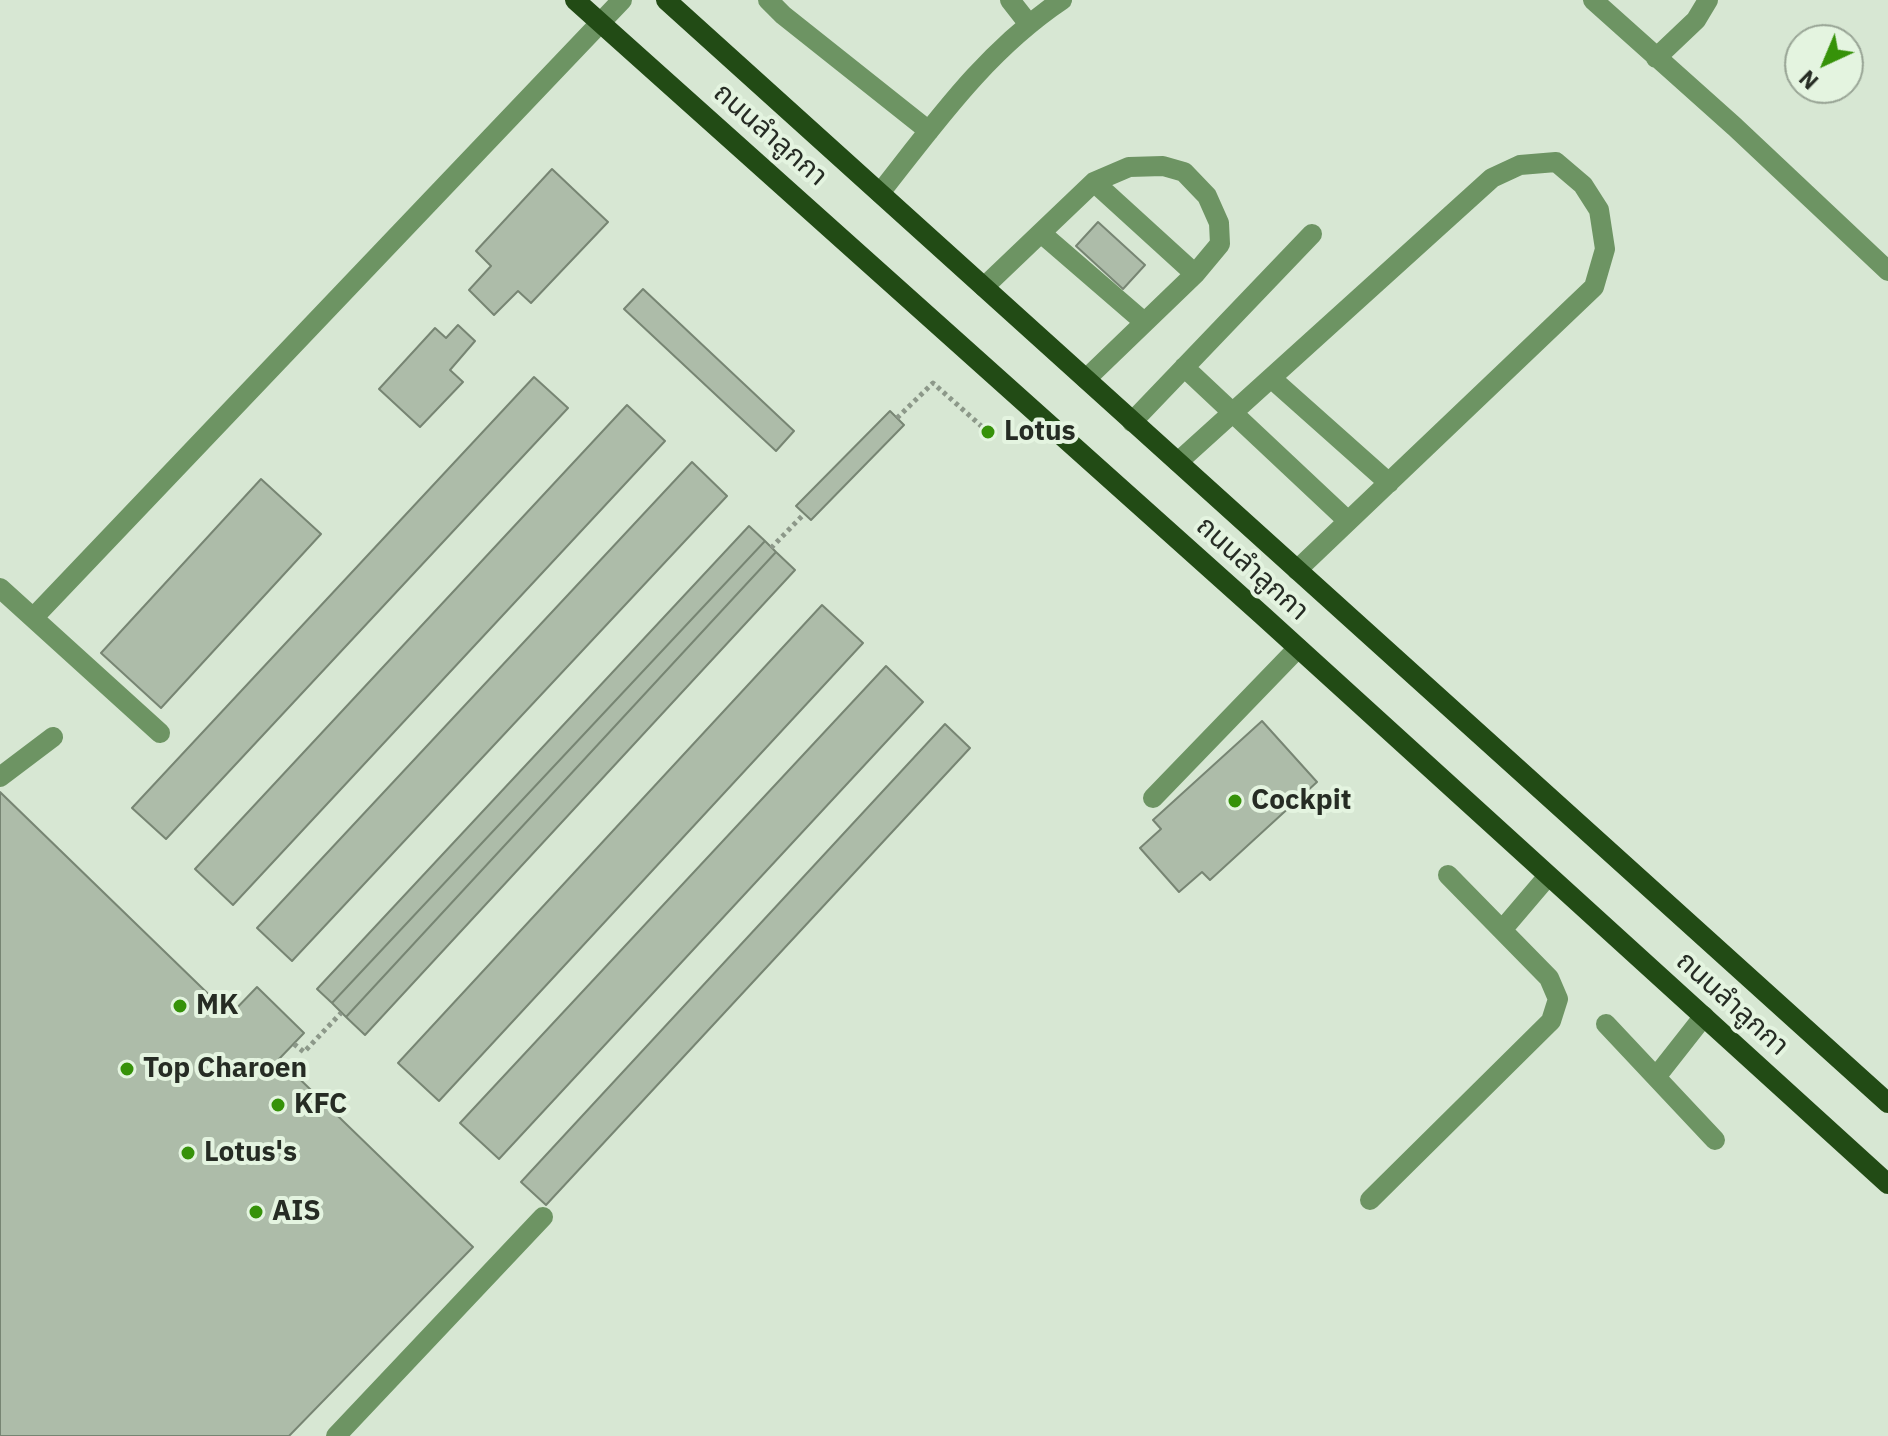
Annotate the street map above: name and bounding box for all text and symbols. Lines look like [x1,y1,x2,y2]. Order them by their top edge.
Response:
north arrow [1784,24,1864,104]
text: N [1793,64,1824,96]
street label: ถนนลำลูกกา [706,77,834,193]
place label: Lotus [1004,415,1076,449]
marker: Lotus [979,423,997,441]
street label: ถนนลำลูกกา [1189,510,1315,628]
place label: Cockpit [1251,784,1351,818]
marker: Cockpit [1226,792,1244,810]
street label: ถนนลำลูกกา [1669,945,1795,1063]
place label: MK [196,989,238,1023]
marker: MK [171,997,189,1015]
place label: Top Charoen [143,1052,307,1086]
marker: Top Charoen [118,1060,136,1078]
place label: KFC [294,1088,347,1122]
marker: KFC [269,1096,287,1114]
place label: Lotus's [204,1136,297,1170]
marker: Lotus's [179,1144,197,1162]
place label: AIS [272,1195,321,1229]
marker: AIS [247,1203,265,1221]

